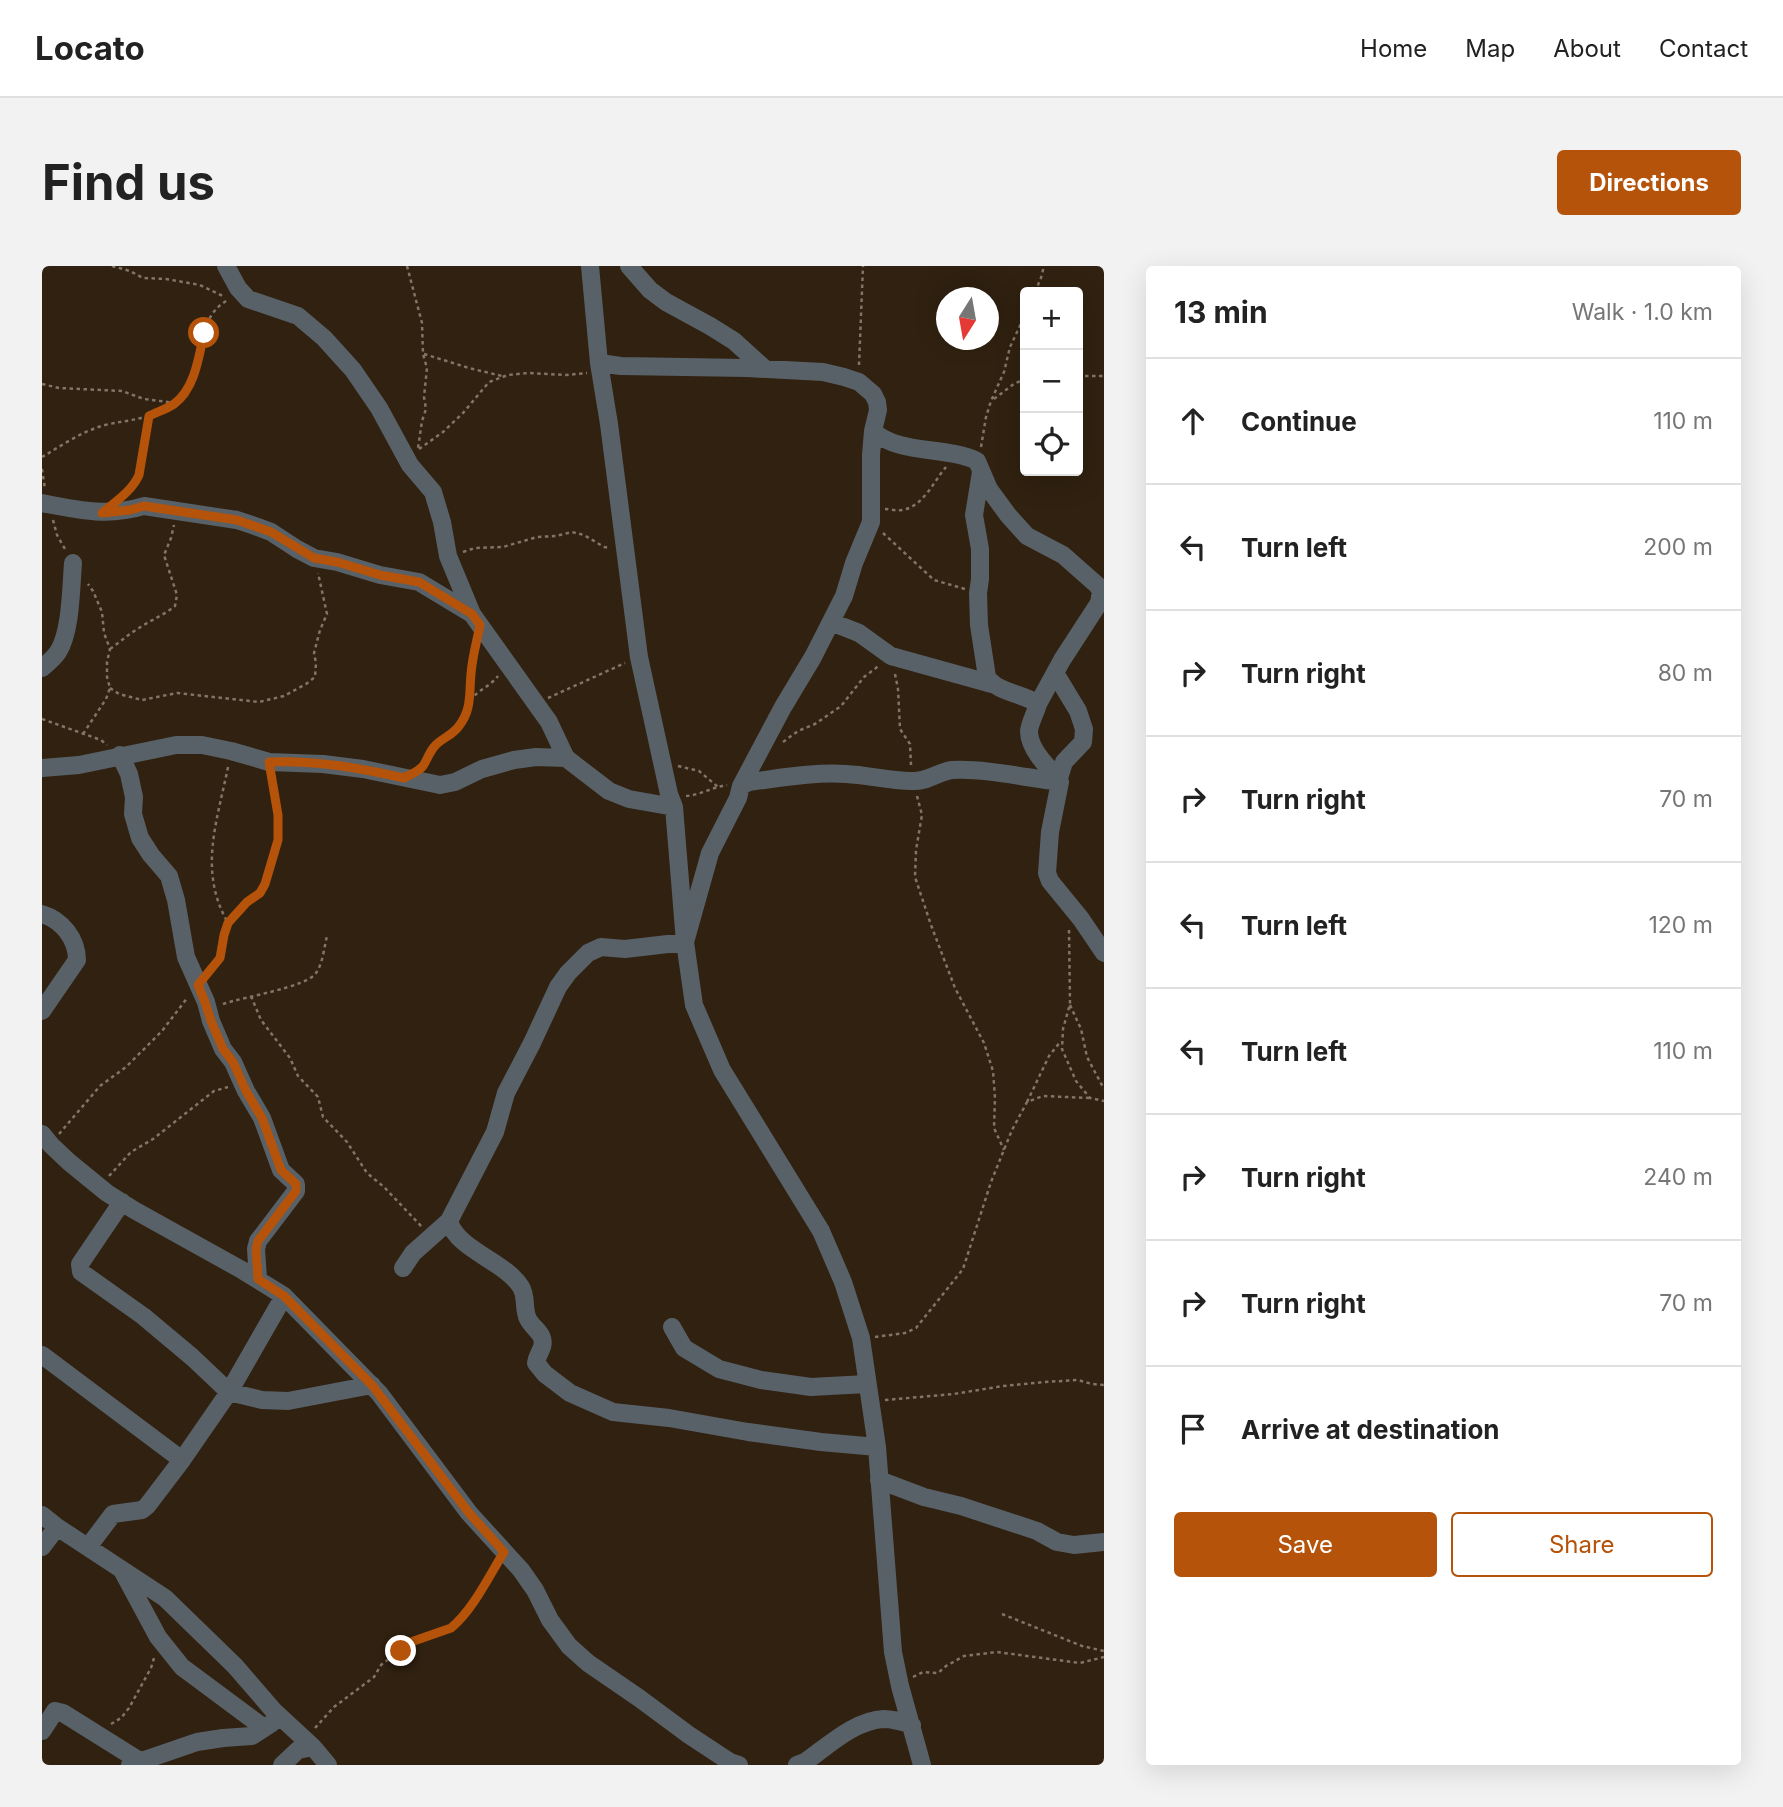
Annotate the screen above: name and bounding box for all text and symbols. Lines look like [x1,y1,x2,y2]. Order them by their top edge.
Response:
text: Locato [35,28,145,68]
text: Home [1360,34,1427,63]
text: Map [1465,34,1515,63]
text: About [1553,34,1621,63]
text: Contact [1659,34,1748,63]
button: Directions [1557,150,1741,215]
text: Find us [42,153,215,212]
north arrow [936,287,999,350]
map controls [1020,287,1083,476]
button: + [1020,287,1083,350]
text: 13 min [1174,294,1268,330]
text: Walk · 1.0 km [1572,298,1713,326]
route start [188,317,219,348]
button: − [1020,350,1083,413]
icon: ahead [1174,402,1212,440]
text: Continue [1241,406,1357,437]
text: 110 m [1653,407,1713,435]
button: locate [1020,413,1083,476]
icon: left [1174,528,1212,566]
text: Turn left [1241,532,1347,563]
text: 200 m [1643,533,1713,561]
icon: right [1174,654,1212,692]
text: Turn right [1241,658,1366,689]
text: 80 m [1658,659,1713,687]
icon: right [1174,780,1212,818]
text: Turn right [1241,784,1366,815]
text: 70 m [1659,785,1713,813]
icon: left [1174,906,1212,944]
text: Turn left [1241,910,1347,941]
text: 120 m [1648,911,1713,939]
icon: left [1174,1032,1212,1070]
text: Turn left [1241,1036,1347,1067]
text: 110 m [1653,1037,1713,1065]
icon: right [1174,1158,1212,1196]
text: Turn right [1241,1162,1366,1193]
text: 240 m [1643,1163,1713,1191]
icon: right [1174,1284,1212,1322]
text: Turn right [1241,1288,1366,1319]
text: 70 m [1659,1289,1713,1317]
icon: arrive [1174,1410,1212,1448]
text: Arrive at destination [1241,1414,1500,1445]
button: Save [1174,1512,1437,1577]
button: Share [1451,1512,1713,1577]
route end [385,1635,416,1666]

